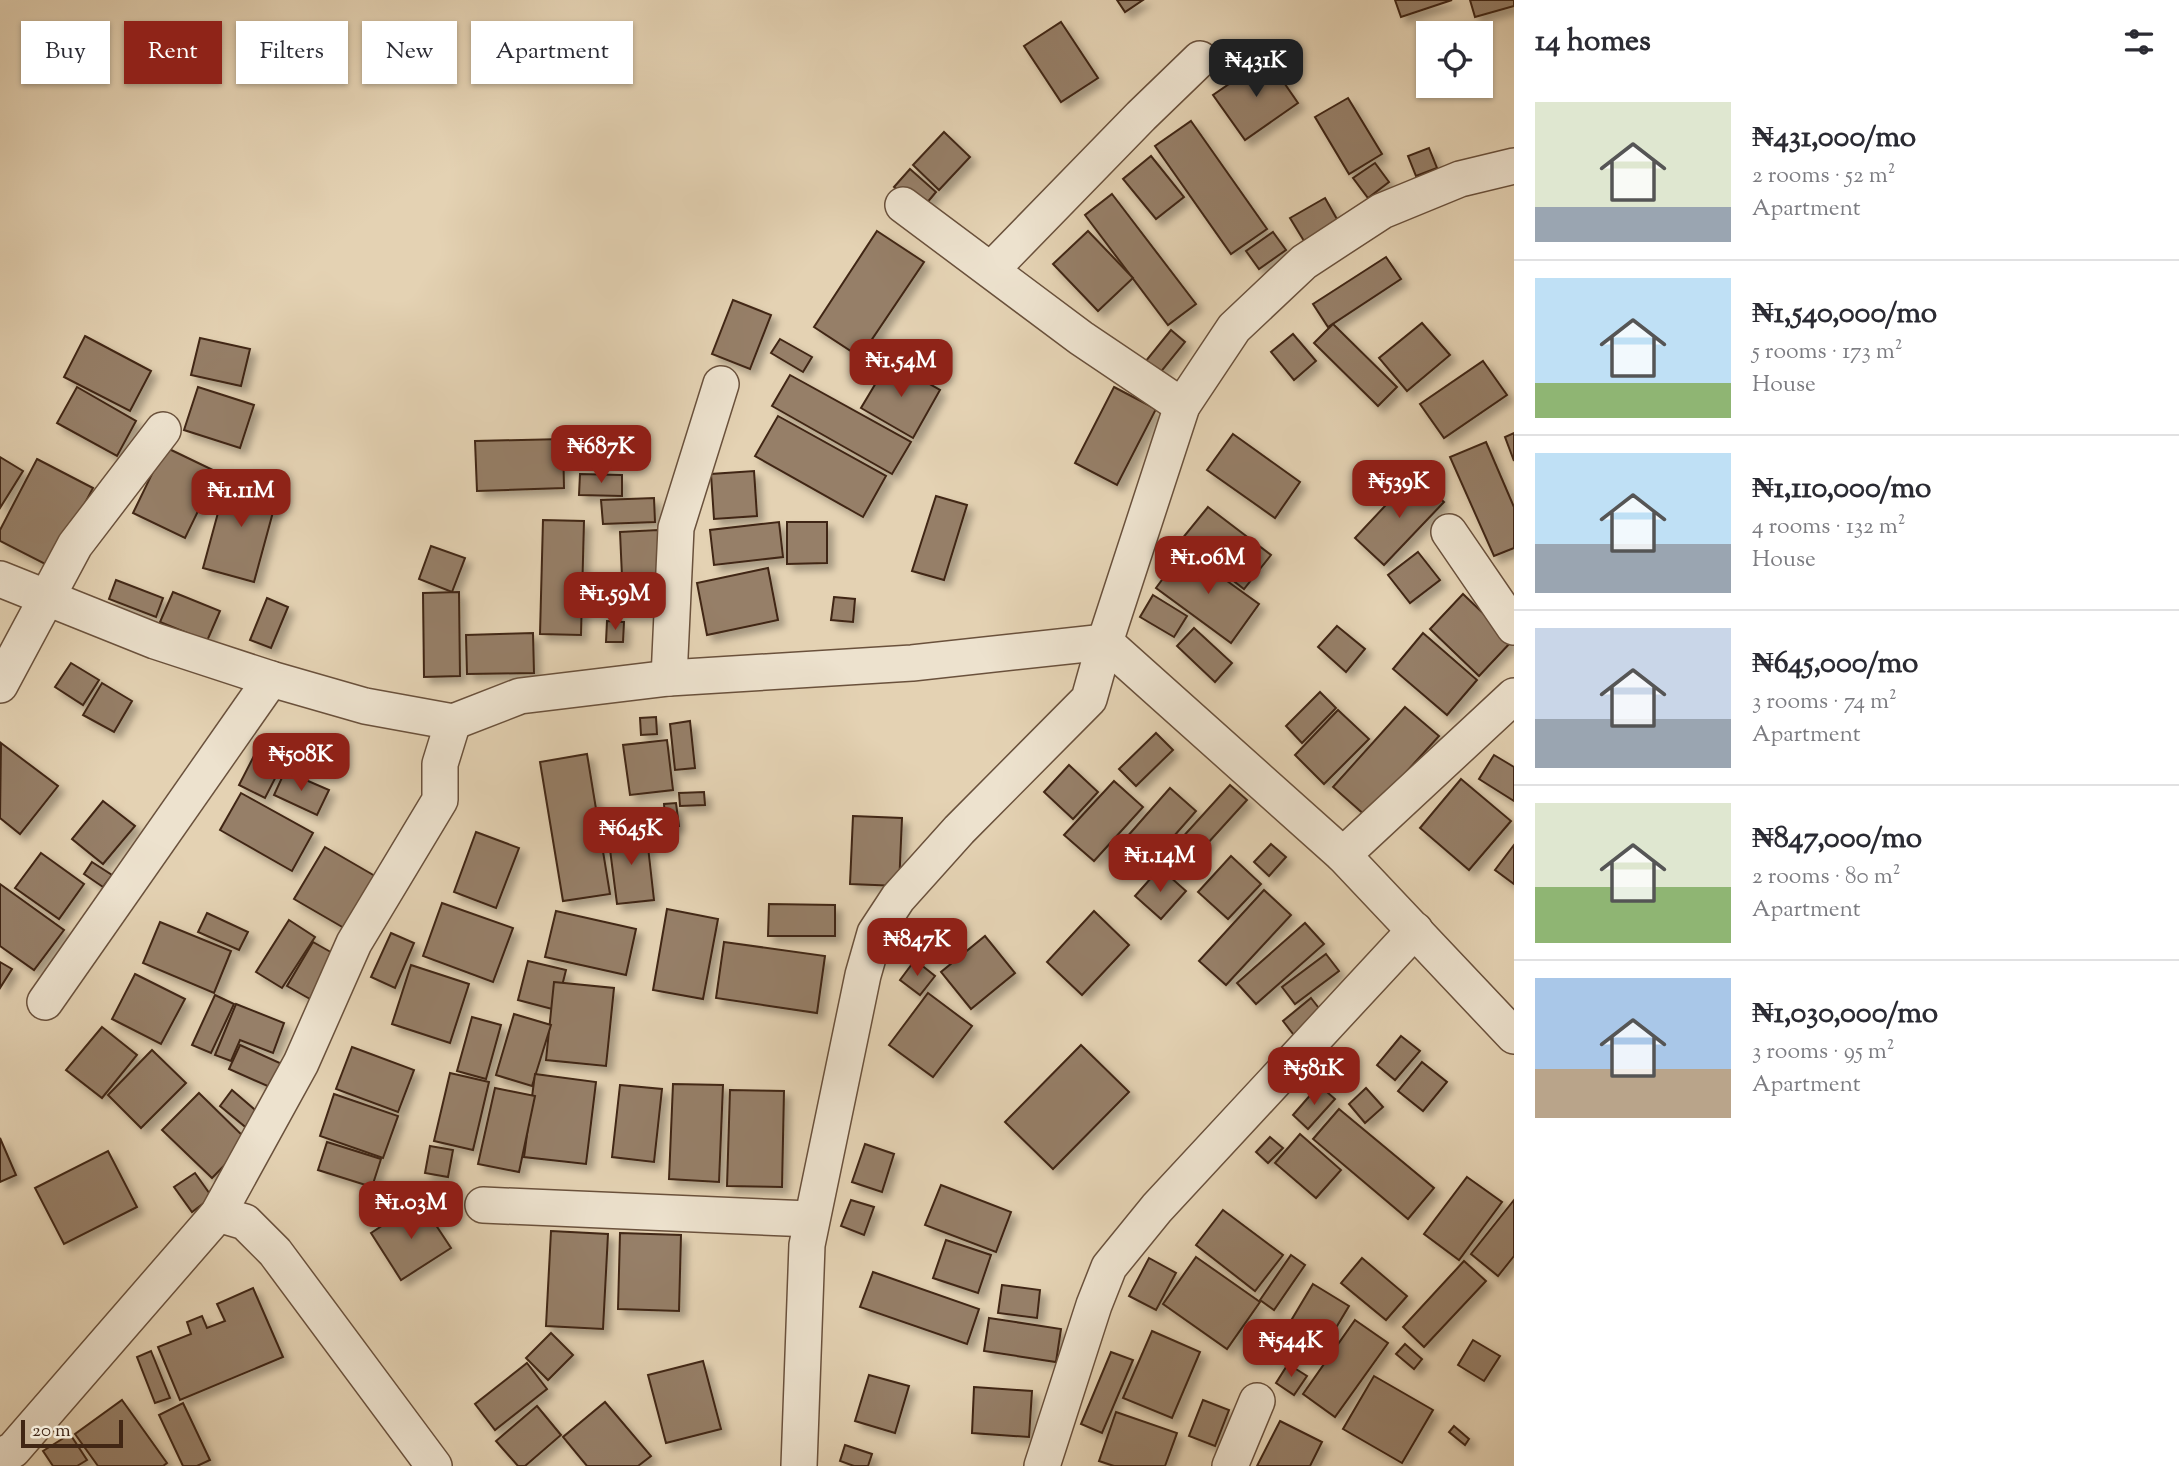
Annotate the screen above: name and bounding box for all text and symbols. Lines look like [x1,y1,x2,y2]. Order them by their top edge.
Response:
chip: Buy [21,21,110,84]
chip: Rent [124,21,222,84]
chip: Filters [236,21,348,84]
chip: New [362,21,457,84]
chip: Apartment [471,21,633,84]
map controls [1416,21,1493,98]
button: locate [1416,21,1493,98]
text: 14 homes [1535,21,1651,64]
icon: filters [2120,23,2158,61]
pin: ₦431K [1207,40,1305,99]
text: ₦431K [1225,45,1287,78]
text: ₦431,000/mo [1752,117,1916,160]
icon: home [1591,130,1675,214]
text: 2 rooms · 52 m² [1752,160,1895,193]
text: Apartment [1752,193,1861,226]
text: ₦1,540,000/mo [1752,293,1937,336]
icon: home [1591,306,1675,390]
text: 5 rooms · 173 m² [1752,336,1903,369]
pin: ₦1.54M [844,340,958,399]
text: ₦1.54M [866,345,936,378]
text: House [1752,369,1816,402]
pin: ₦687K [552,426,650,485]
text: ₦687K [567,431,635,464]
pin: ₦539K [1350,461,1448,520]
text: ₦539K [1368,466,1430,499]
text: ₦1,110,000/mo [1752,468,1932,511]
pin: ₦1.11M [184,470,298,529]
text: ₦1.11M [207,475,275,508]
icon: home [1591,481,1675,565]
text: 4 rooms · 132 m² [1752,511,1905,544]
pin: ₦1.06M [1151,536,1265,596]
text: ₦1.06M [1171,542,1245,575]
text: House [1752,544,1816,577]
pin: ₦1.59M [558,572,672,632]
text: ₦1.59M [580,578,650,611]
text: ₦645,000/mo [1752,643,1918,686]
icon: home [1591,656,1675,740]
text: 3 rooms · 74 m² [1752,686,1897,719]
text: Apartment [1752,719,1861,752]
pin: ₦508K [252,734,350,793]
text: ₦508K [269,739,333,772]
pin: ₦645K [582,808,680,867]
text: ₦645K [599,813,663,846]
text: ₦847,000/mo [1752,818,1922,861]
icon: home [1591,831,1675,915]
pin: ₦1.14M [1103,834,1217,894]
text: ₦1.14M [1125,840,1195,873]
text: 2 rooms · 80 m² [1752,861,1900,894]
text: Apartment [1752,894,1861,927]
pin: ₦847K [868,918,966,978]
text: ₦847K [883,924,951,957]
text: ₦1,030,000/mo [1752,993,1938,1036]
icon: home [1591,1006,1675,1090]
text: 3 rooms · 95 m² [1752,1036,1895,1069]
pin: ₦581K [1265,1048,1363,1107]
text: ₦581K [1284,1053,1344,1086]
text: Apartment [1752,1069,1861,1102]
pin: ₦1.03M [354,1182,468,1241]
text: ₦1.03M [375,1187,447,1220]
pin: ₦544K [1242,1320,1340,1379]
text: ₦544K [1259,1325,1323,1358]
scale bar [21,1417,122,1449]
text: 20 m [32,1418,71,1445]

